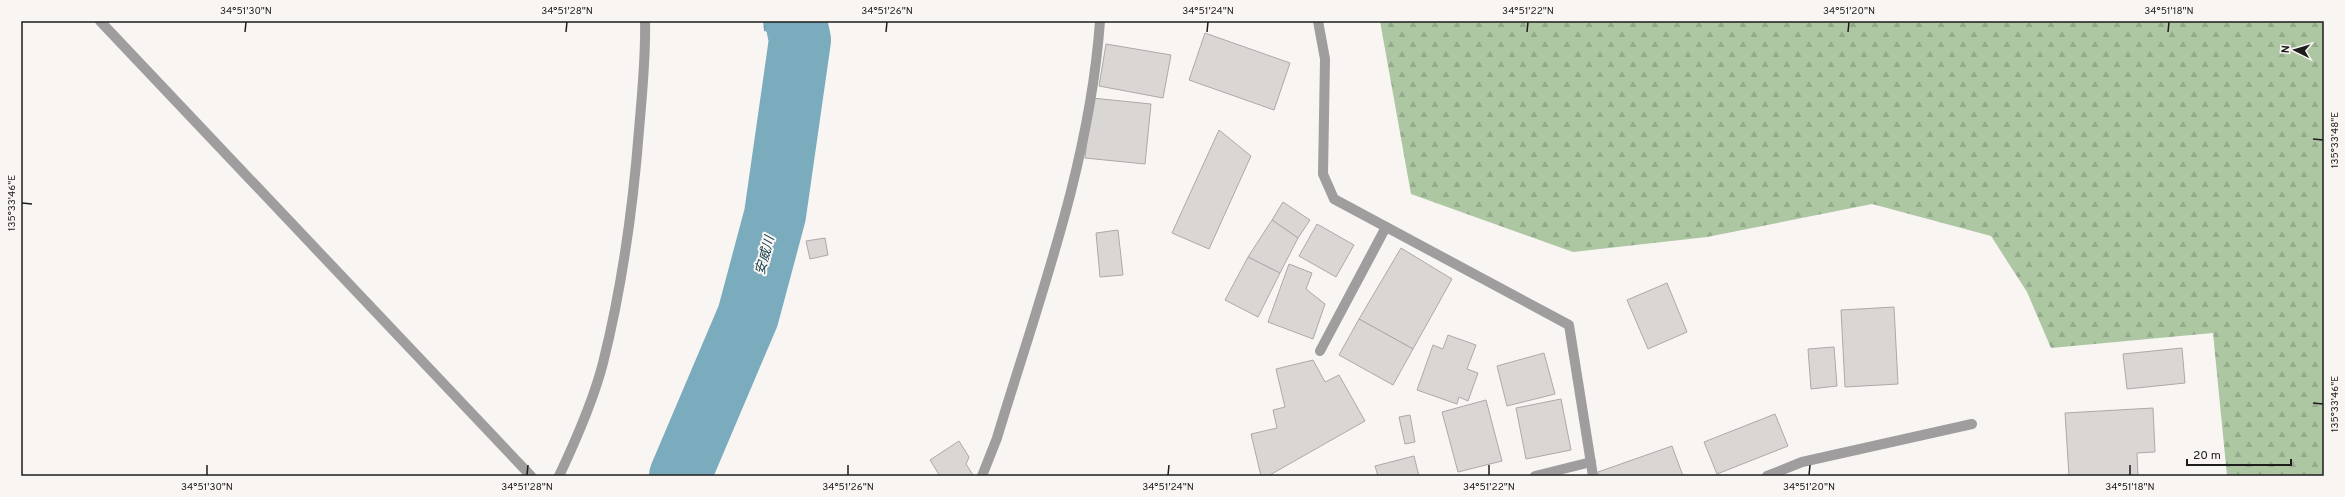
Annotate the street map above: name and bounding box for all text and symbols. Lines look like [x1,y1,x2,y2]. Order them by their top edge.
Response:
text: 34°51'30"N [220,5,272,18]
text: 34°51'28"N [541,5,593,18]
text: 34°51'26"N [861,5,913,18]
text: 34°51'24"N [1182,5,1234,18]
text: 34°51'22"N [1502,5,1554,18]
text: 34°51'20"N [1823,5,1875,18]
text: 34°51'18"N [2144,5,2194,18]
north arrow [2275,30,2315,70]
text: N [2279,45,2293,54]
text: 135°33'48"E [2329,112,2342,168]
text: 135°33'46"E [6,175,19,231]
water label: 安威川 [753,233,779,276]
text: 135°33'46"E [2329,376,2342,432]
scale bar [2187,441,2291,467]
text: 20 m [2193,448,2221,464]
text: 34°51'30"N [181,481,233,494]
text: 34°51'28"N [501,481,553,494]
text: 34°51'26"N [822,481,874,494]
text: 34°51'24"N [1142,481,1194,494]
text: 34°51'22"N [1463,481,1515,494]
text: 34°51'20"N [1783,481,1835,494]
text: 34°51'18"N [2105,481,2155,494]

